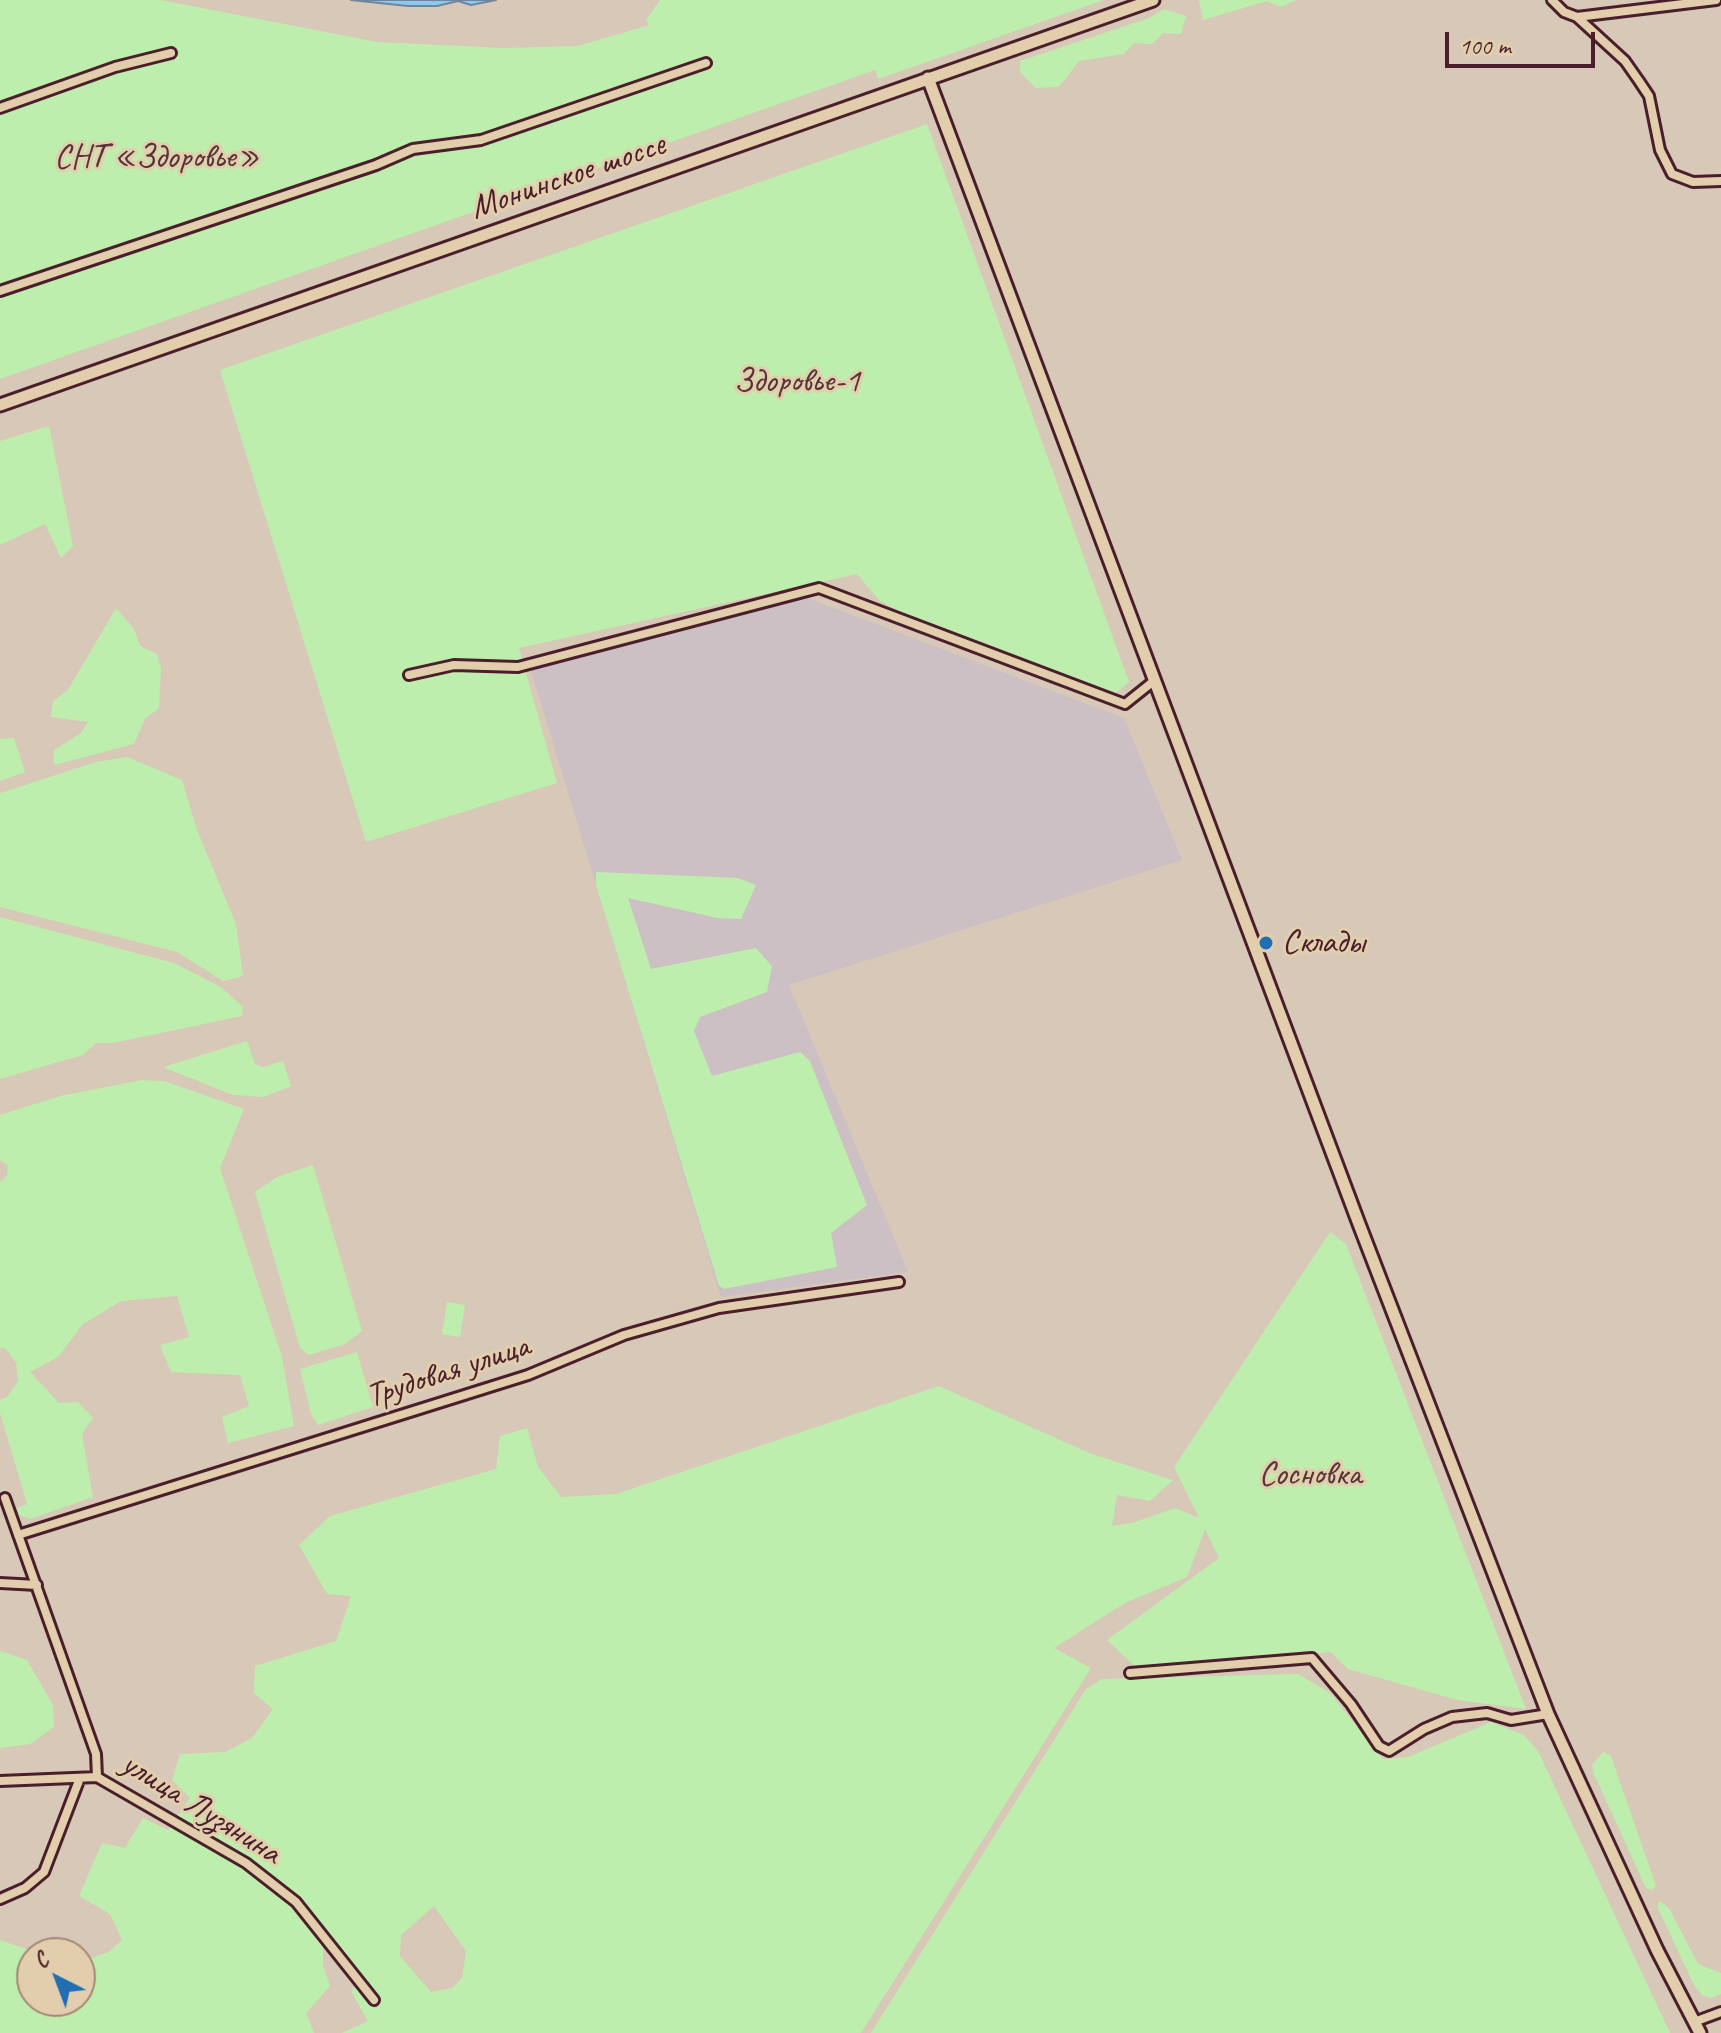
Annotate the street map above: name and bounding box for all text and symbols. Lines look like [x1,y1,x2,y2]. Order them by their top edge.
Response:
scale bar [1449,16,1599,66]
text: 100 m [1459,31,1511,61]
street label: Монинское шоссе [465,125,671,229]
park label: СНТ «Здоровье» [54,138,260,178]
park label: Здоровье-1 [734,362,860,402]
place label: Склады [1282,923,1365,963]
marker: Склады [1257,934,1275,952]
street label: Трудовая улица [361,1326,535,1418]
park label: Сосновка [1259,1455,1361,1495]
street label: улица Лузянина [114,1744,288,1874]
north arrow [16,1937,96,2017]
text: С [28,1947,55,1975]

